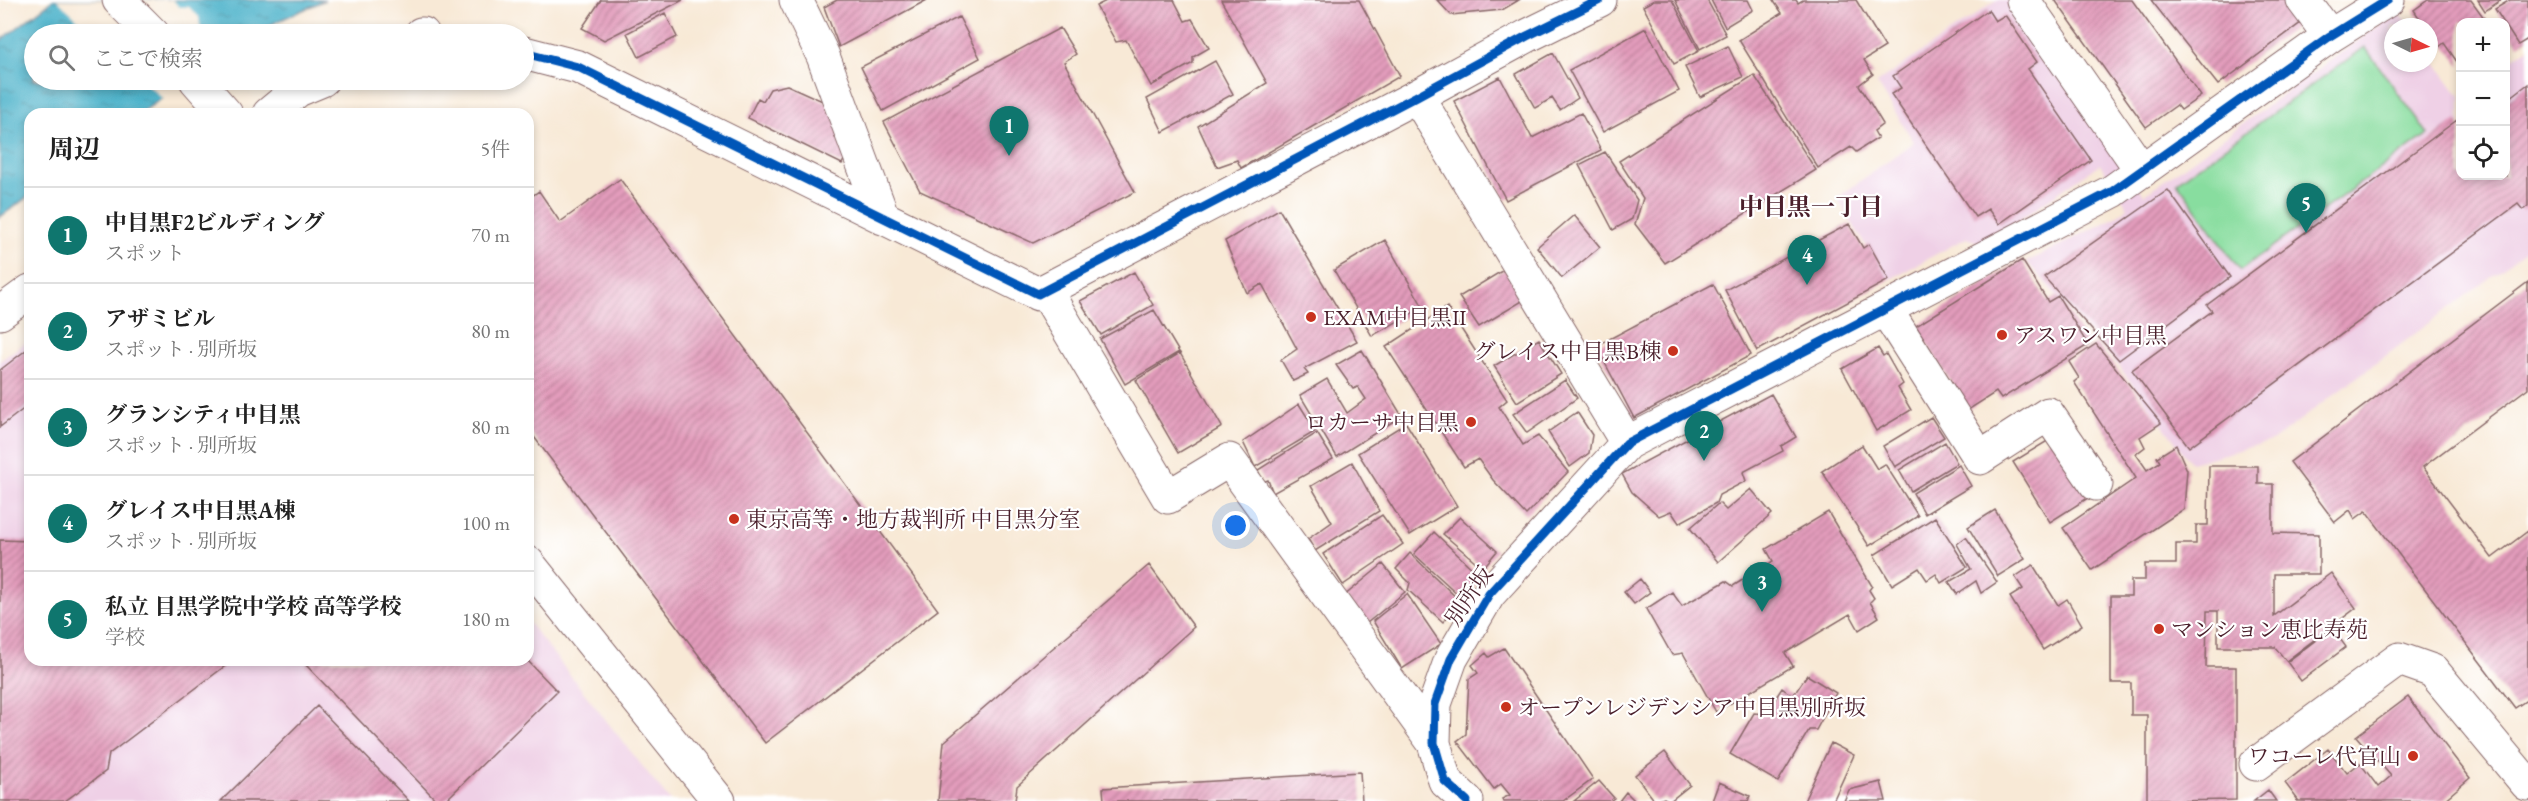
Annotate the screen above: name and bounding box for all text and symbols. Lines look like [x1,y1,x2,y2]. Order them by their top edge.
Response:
north arrow [2384,18,2438,72]
map controls [2456,18,2510,180]
button: + [2456,18,2510,72]
search box [24,24,534,90]
icon: search [45,41,78,74]
text: ここで検索 [93,44,203,73]
button: − [2456,72,2510,126]
pin: 1 [990,106,1028,156]
button: locate [2456,126,2510,180]
text: 周辺 [48,132,100,166]
text: 5件 [480,136,510,162]
pin: 5 [2286,184,2326,233]
district label: 中目黒一丁目 [1739,191,1883,222]
text: 中目黒F2ビルディング [105,208,324,237]
text: 1 [62,222,73,248]
text: 70 m [471,222,510,248]
pin: 4 [1788,236,1826,285]
text: スポット [105,240,185,266]
place label: EXAM中目黒Ⅱ [1323,303,1467,332]
text: アザミビル [105,304,215,333]
marker: EXAM中目黒Ⅱ [1304,310,1318,324]
text: 2 [62,318,73,344]
text: 80 m [471,318,510,344]
place label: アスワン中目黒 [2014,321,2167,350]
marker: アスワン中目黒 [1995,328,2009,342]
text: スポット · 別所坂 [105,336,257,362]
place label: グレイス中目黒B棟 [1473,337,1661,366]
marker: グレイス中目黒B棟 [1666,344,1680,358]
text: グランシティ中目黒 [105,400,301,429]
place label: ロカーサ中目黒 [1305,408,1459,437]
pin: 2 [1684,412,1724,461]
text: 3 [62,414,73,440]
text: 80 m [471,414,510,440]
marker: ロカーサ中目黒 [1464,415,1478,429]
text: スポット · 別所坂 [105,432,257,458]
text: グレイス中目黒A棟 [105,496,296,525]
place label: 東京高等・地方裁判所 中目黒分室 [746,505,1080,534]
text: 4 [62,510,73,536]
text: 100 m [462,510,510,536]
your location [1221,511,1250,540]
marker: 東京高等・地方裁判所 中目黒分室 [727,512,741,526]
text: スポット · 別所坂 [105,528,257,554]
street label: 別所坂 [1439,561,1499,631]
pin: 3 [1742,562,1782,612]
text: 私立 目黒学院中学校 高等学校 [105,592,401,621]
text: 5 [62,606,73,632]
text: 180 m [462,606,510,632]
place label: マンション恵比寿苑 [2171,615,2368,644]
marker: マンション恵比寿苑 [2152,622,2166,636]
text: 学校 [105,624,145,650]
place label: オープンレジデンシア中目黒別所坂 [1518,693,1866,722]
marker: オープンレジデンシア中目黒別所坂 [1499,700,1513,714]
place label: ワコーレ代官山 [2247,742,2401,771]
marker: ワコーレ代官山 [2406,749,2420,763]

